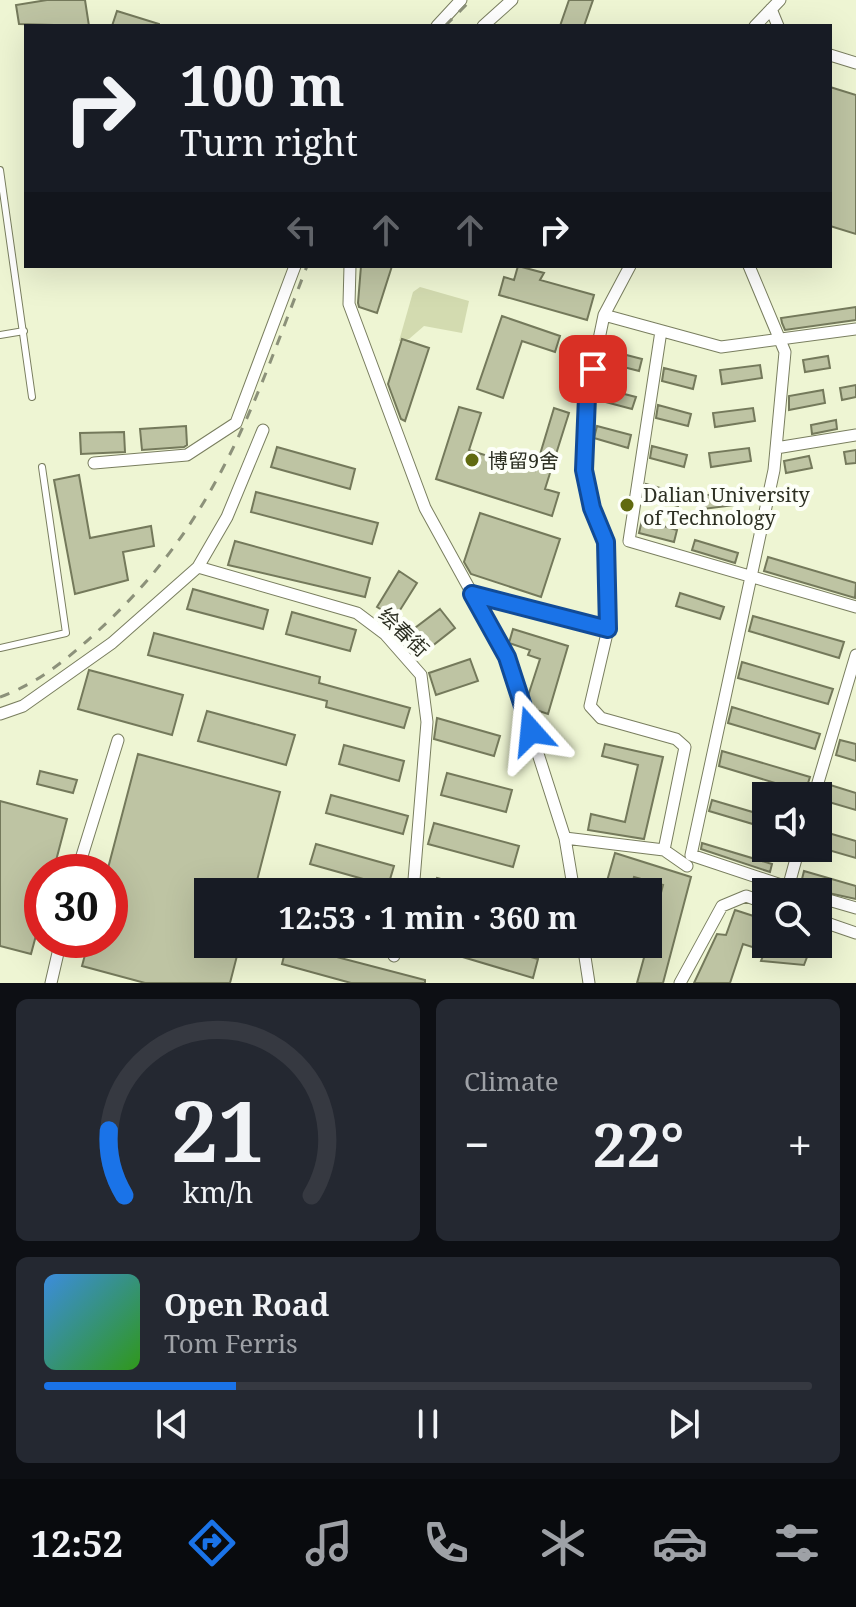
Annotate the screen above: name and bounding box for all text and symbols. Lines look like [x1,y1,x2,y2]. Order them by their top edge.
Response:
text: 100 m [180,46,345,122]
icon: right [48,56,152,160]
text: Turn right [180,118,358,167]
icon: left [280,208,324,252]
icon: ahead [364,208,408,252]
icon: ahead [448,208,492,252]
icon: right [532,208,576,252]
pin [559,335,627,403]
icon: arrive [571,347,615,391]
place label: 博留9舍 [488,447,559,474]
marker: 博留9舍 [463,451,481,469]
place label: Dalian University of Technology [643,481,811,531]
marker: Dalian University of Technology [618,496,636,514]
street label: 绘春街 [373,601,435,663]
position arrow [489,689,573,773]
map controls [752,782,832,958]
button: sound [752,782,832,862]
speed limit sign: 30 [24,854,128,958]
button: search [752,878,832,958]
text: 12:53 · 1 min · 360 m [279,897,577,938]
text: Climate [464,1063,559,1099]
text: 21 [171,1073,265,1186]
text: 22° [593,1103,684,1185]
text: − [464,1114,489,1174]
text: + [787,1114,812,1174]
text: km/h [183,1172,253,1211]
text: Open Road [164,1284,329,1325]
text: Tom Ferris [164,1325,298,1361]
icon: previous [150,1402,194,1446]
icon: pause [406,1402,450,1446]
icon: next [662,1402,706,1446]
icon: directions [184,1515,240,1571]
icon: music [301,1515,357,1571]
icon: phone [418,1515,474,1571]
icon: climate [535,1515,591,1571]
icon: car [652,1515,708,1571]
icon: filters [769,1515,825,1571]
text: 12:52 [31,1519,123,1568]

